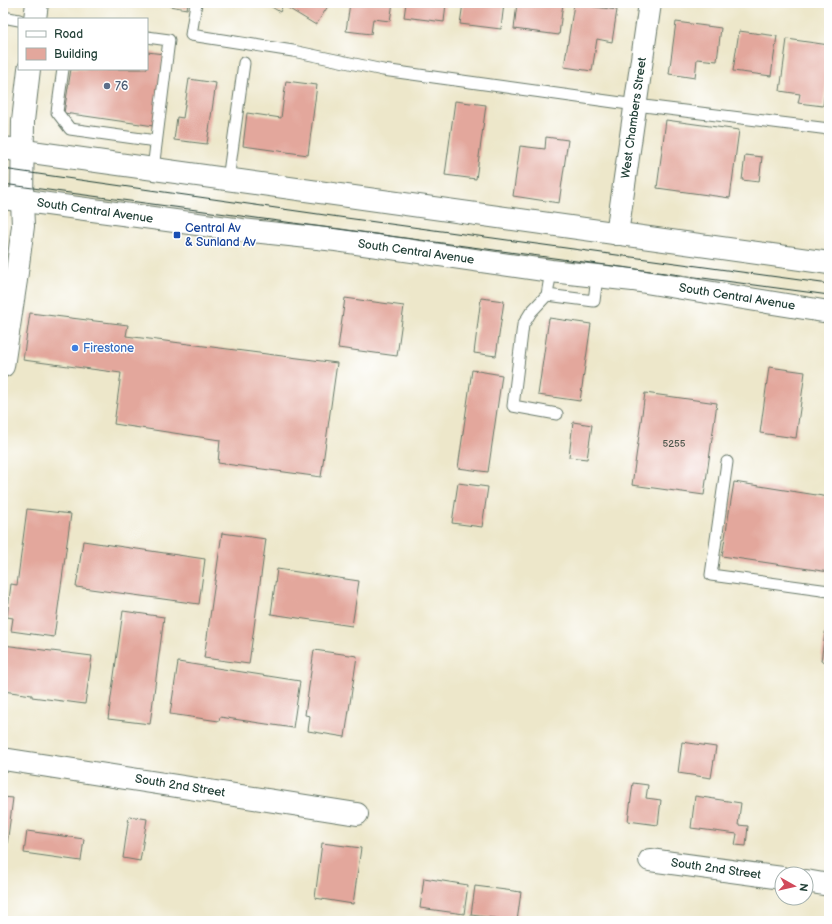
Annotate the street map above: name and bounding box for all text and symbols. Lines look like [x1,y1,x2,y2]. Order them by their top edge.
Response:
legend [18,18,148,70]
text: Road [54,27,83,42]
text: Building [54,47,98,62]
street label: West Chambers Street [618,56,650,180]
place label: 76 [115,79,128,94]
marker: 76 [102,81,112,91]
street label: South Central Avenue [36,195,154,227]
place label: Central Av & Sunland Av [185,221,256,250]
marker: Central Av & Sunland Av [172,230,182,240]
street label: South Central Avenue [357,236,475,268]
street label: South Central Avenue [678,280,796,314]
place label: Firestone [83,341,134,356]
marker: Firestone [70,343,80,353]
house number: 5255 [662,438,686,450]
street label: South 2nd Street [134,771,226,801]
street label: South 2nd Street [670,855,762,883]
north arrow [774,866,814,906]
text: N [796,882,810,892]

